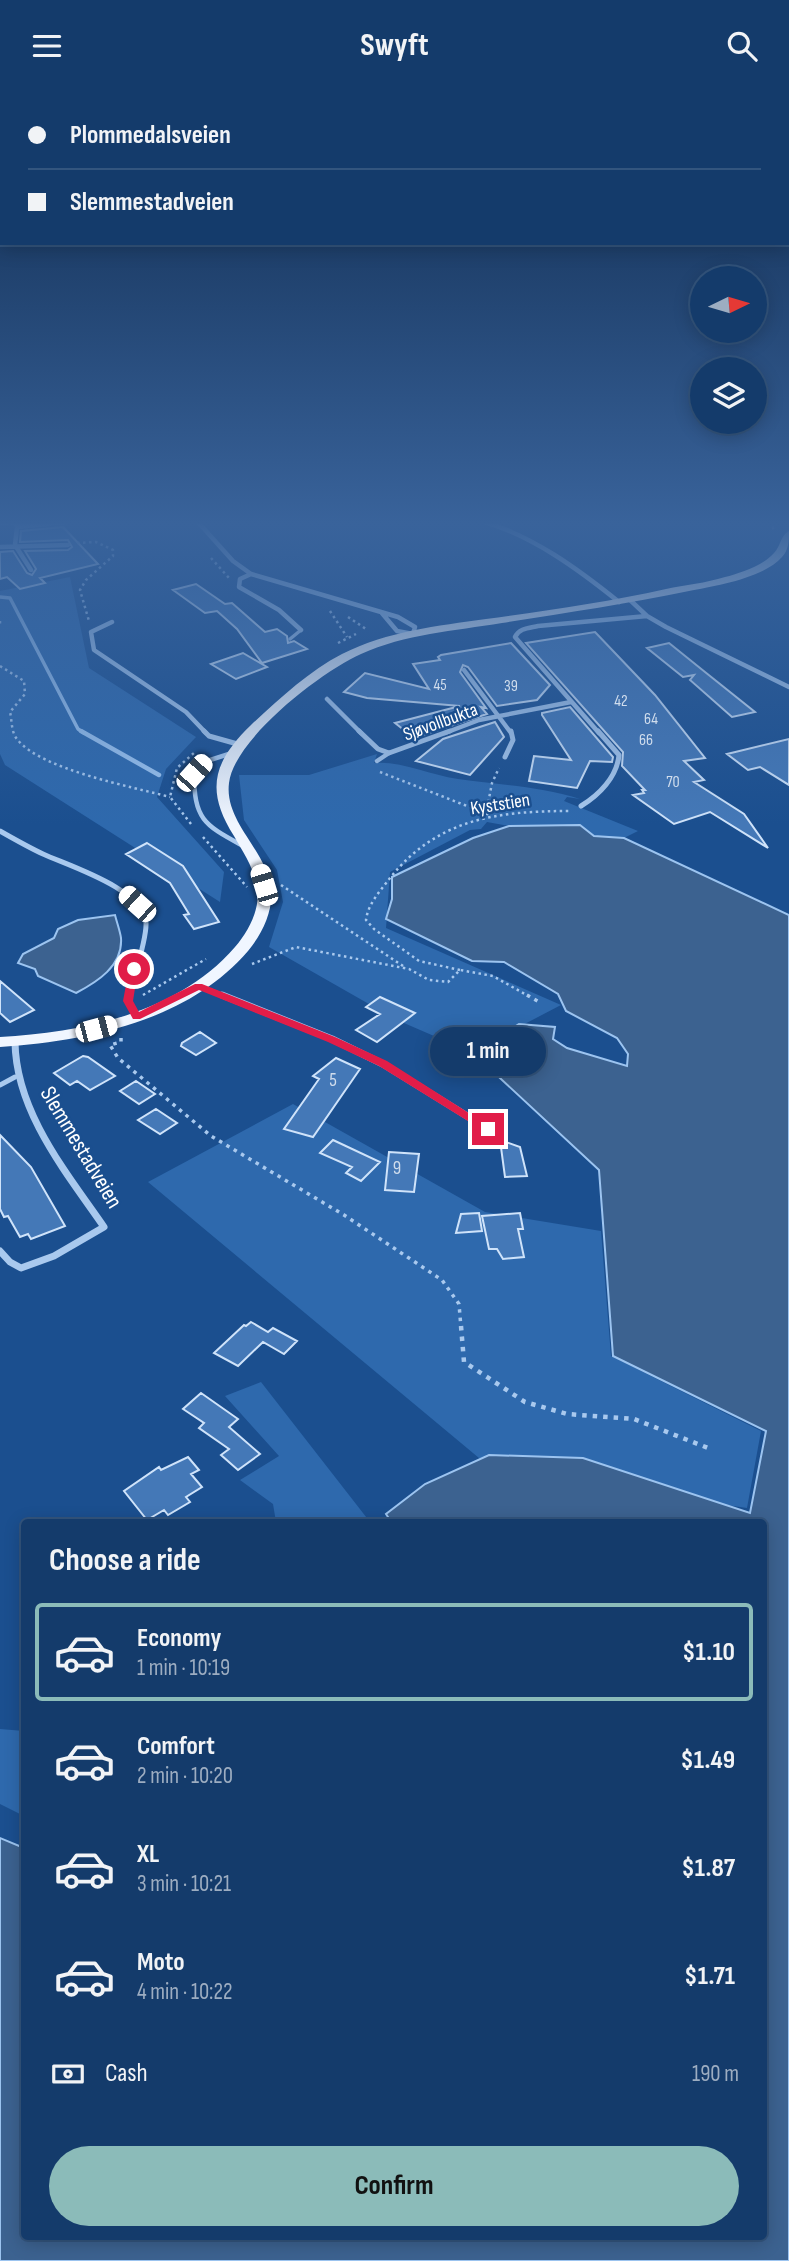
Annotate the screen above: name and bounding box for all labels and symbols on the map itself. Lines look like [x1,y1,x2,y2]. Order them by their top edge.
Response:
north arrow [690,266,766,343]
house number: 45 [433,676,447,695]
house number: 39 [504,677,518,696]
house number: 42 [614,692,628,711]
street label: Sjøvollbukta [400,698,481,746]
house number: 64 [644,710,658,729]
house number: 66 [639,731,653,750]
car [173,750,216,796]
house number: 70 [666,773,680,792]
street label: Kyststien [469,788,532,821]
car [248,862,281,908]
car [115,882,160,926]
route start [118,953,150,985]
car [73,1013,120,1045]
callout: 1 min [430,1027,546,1077]
house number: 5 [329,1069,337,1092]
street label: Slemmestadveien [34,1082,128,1213]
route end [472,1113,504,1145]
house number: 9 [393,1157,401,1180]

